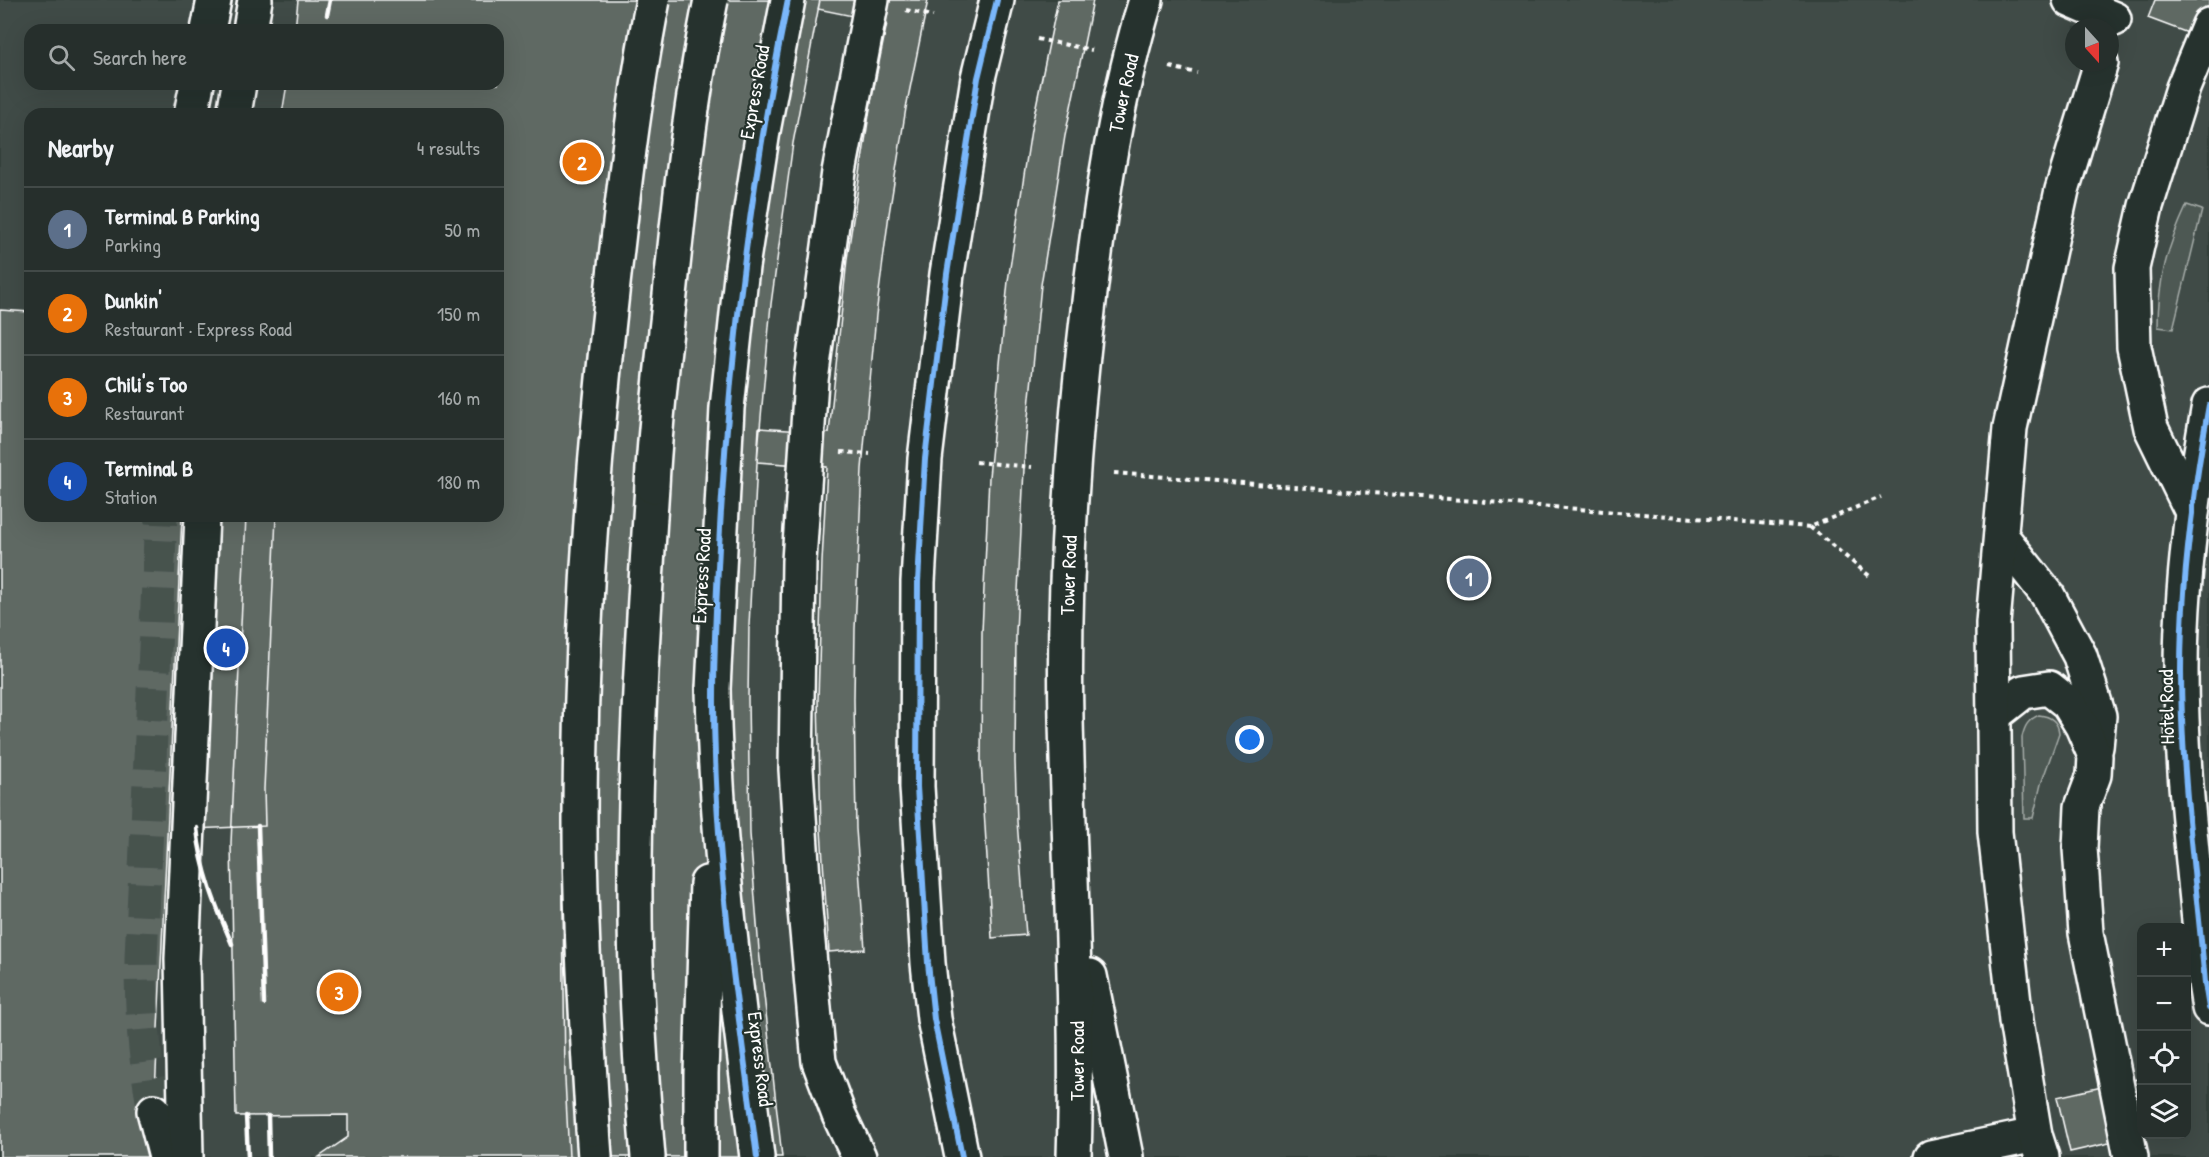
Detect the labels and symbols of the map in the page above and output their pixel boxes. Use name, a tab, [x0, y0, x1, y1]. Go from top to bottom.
north arrow	[2065, 18, 2119, 72]
street label: Express Road	[732, 43, 776, 141]
street label: Tower Road	[1101, 51, 1144, 134]
pin: 2	[562, 140, 602, 184]
street label: Express Road	[685, 528, 717, 624]
street label: Tower Road	[1053, 534, 1082, 615]
pin: 1	[1450, 556, 1488, 600]
pin: 4	[206, 626, 246, 670]
street label: Hotel Road	[2152, 669, 2180, 745]
your location	[1235, 725, 1264, 754]
pin: 3	[320, 970, 358, 1014]
street label: Express Road	[742, 1010, 780, 1108]
street label: Tower Road	[1063, 1021, 1090, 1101]

